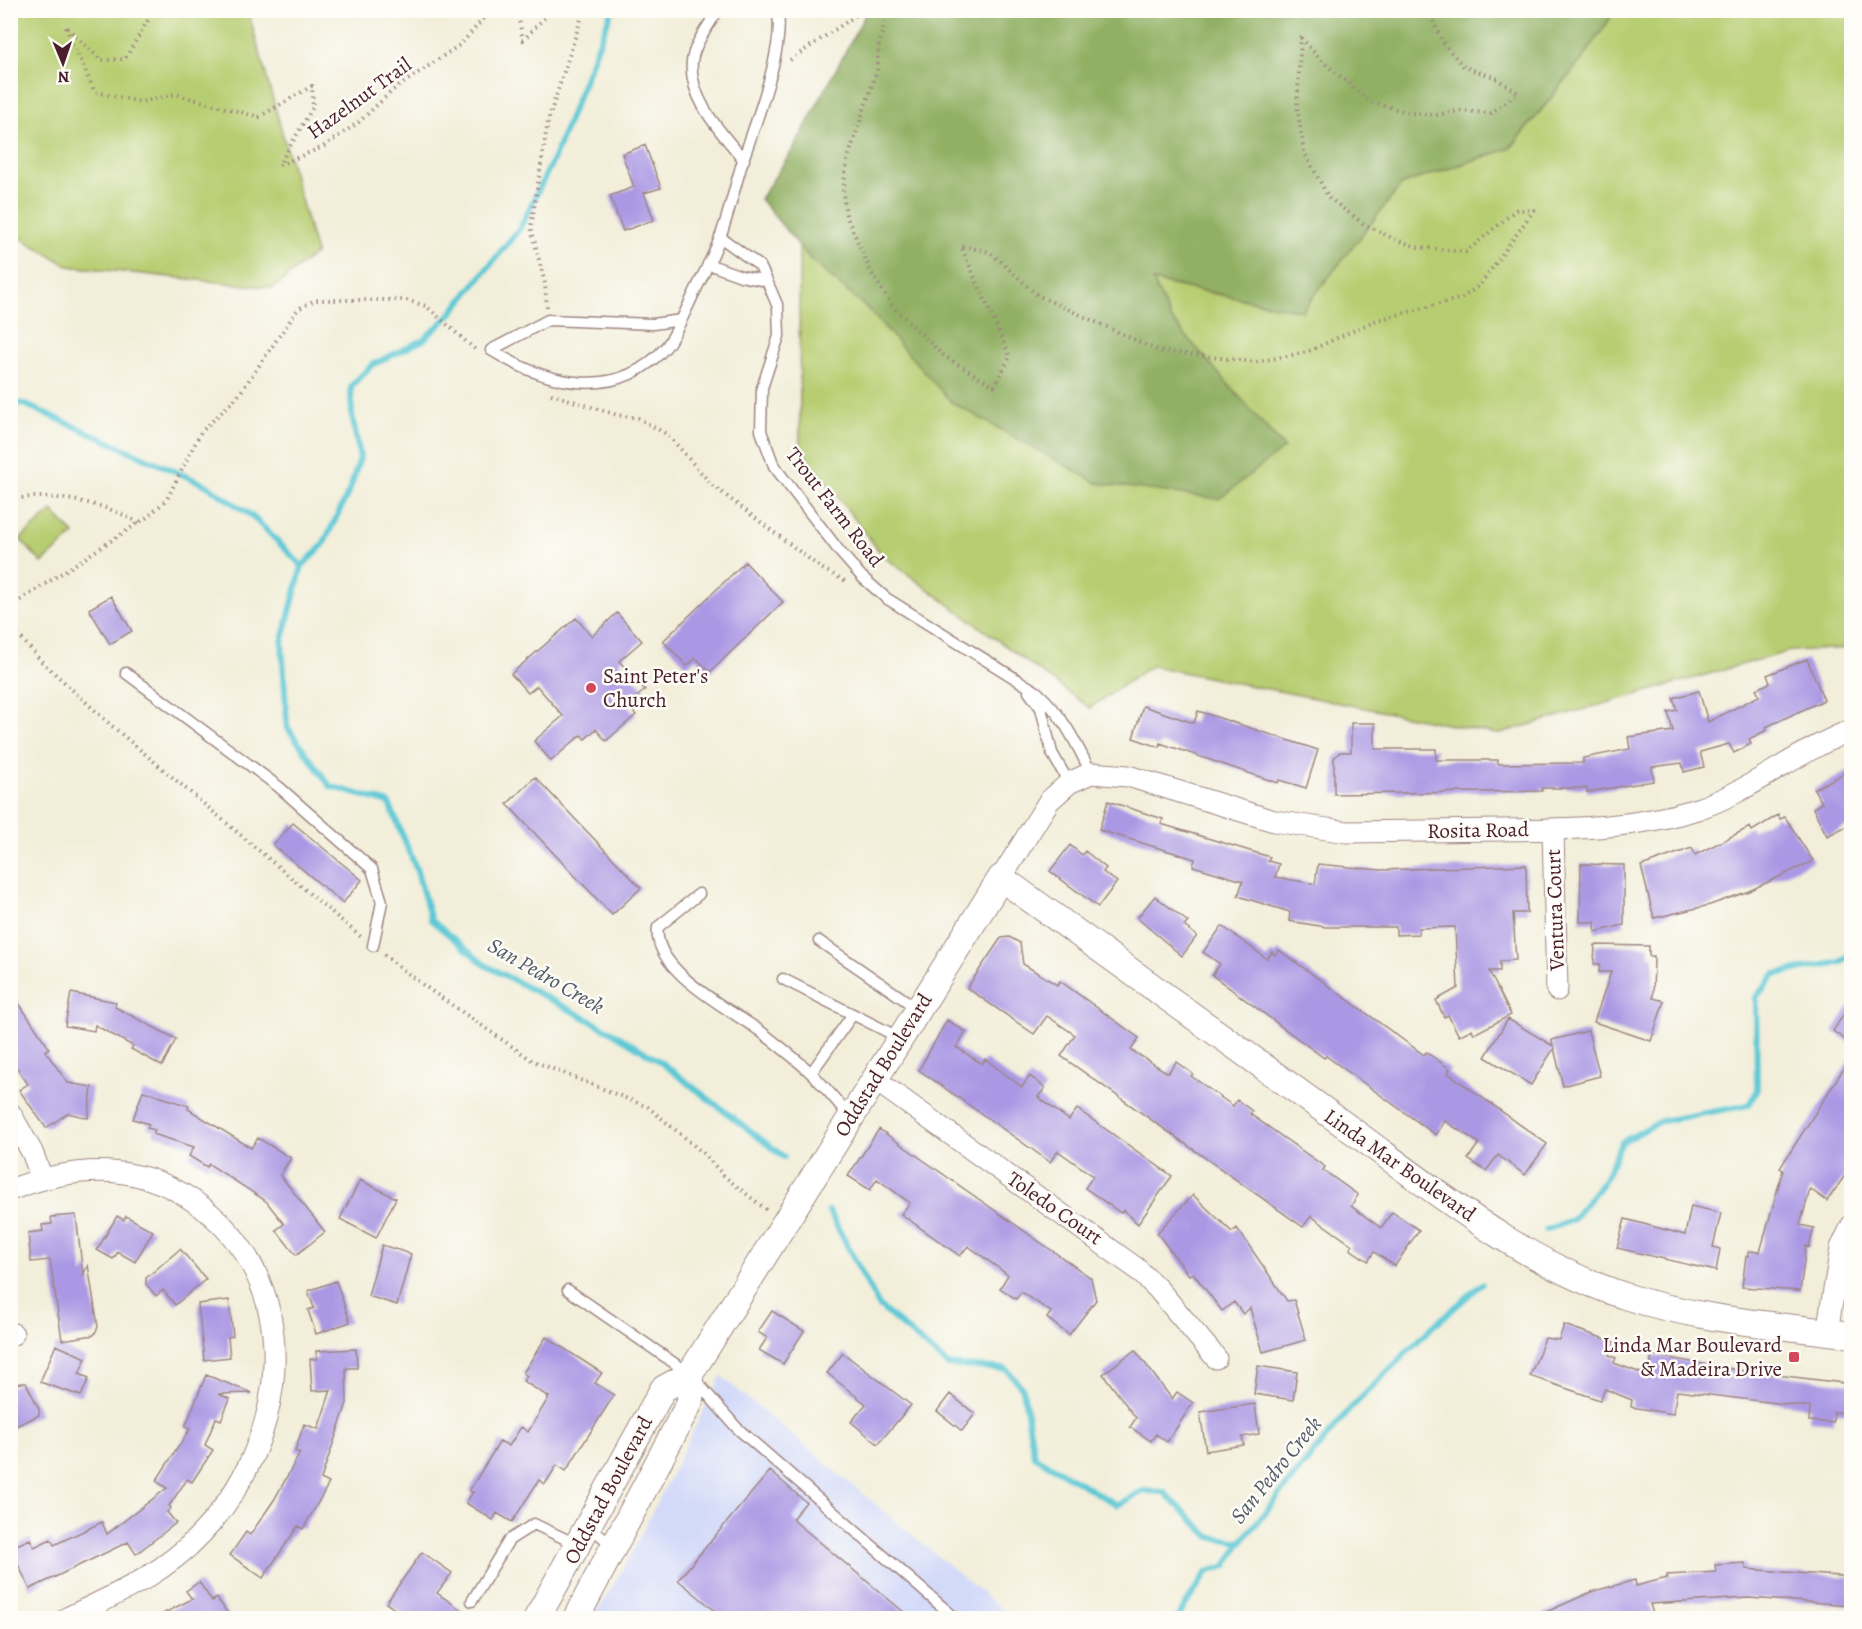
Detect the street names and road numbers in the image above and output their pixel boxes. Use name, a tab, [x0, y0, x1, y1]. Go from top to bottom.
street label: Hazelnut Trail	[301, 51, 417, 145]
street label: Trout Farm Road	[779, 441, 891, 573]
street label: Rosita Road	[1427, 815, 1530, 845]
street label: Ventura Court	[1539, 849, 1571, 972]
street label: Oddstad Boulevard	[828, 987, 939, 1142]
street label: Linda Mar Boulevard	[1318, 1102, 1482, 1228]
street label: Toledo Court	[1002, 1165, 1108, 1251]
street label: Oddstad Boulevard	[557, 1410, 659, 1569]

